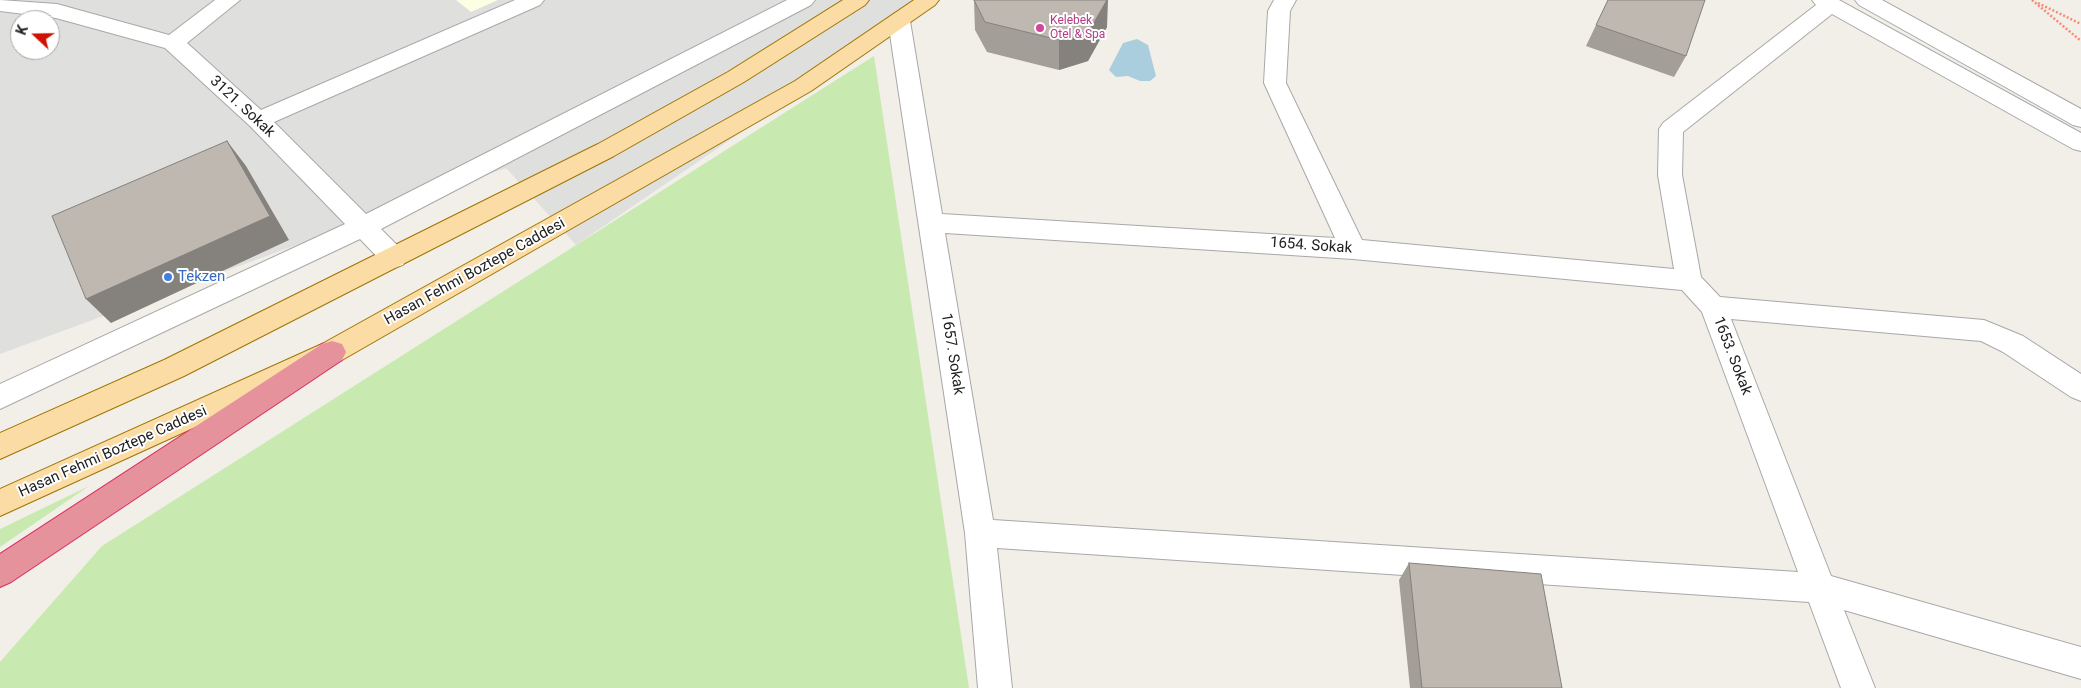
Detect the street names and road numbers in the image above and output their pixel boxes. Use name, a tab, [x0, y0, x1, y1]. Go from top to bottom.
street label: 3121. Sokak	[206, 72, 278, 142]
street label: Hasan Fehmi Boztepe Caddesi	[381, 215, 569, 329]
street label: 1654. Sokak	[1269, 234, 1353, 258]
street label: 1657. Sokak	[937, 312, 967, 396]
street label: 1653. Sokak	[1709, 314, 1755, 398]
street label: Hasan Fehmi Boztepe Caddesi	[16, 402, 210, 502]

